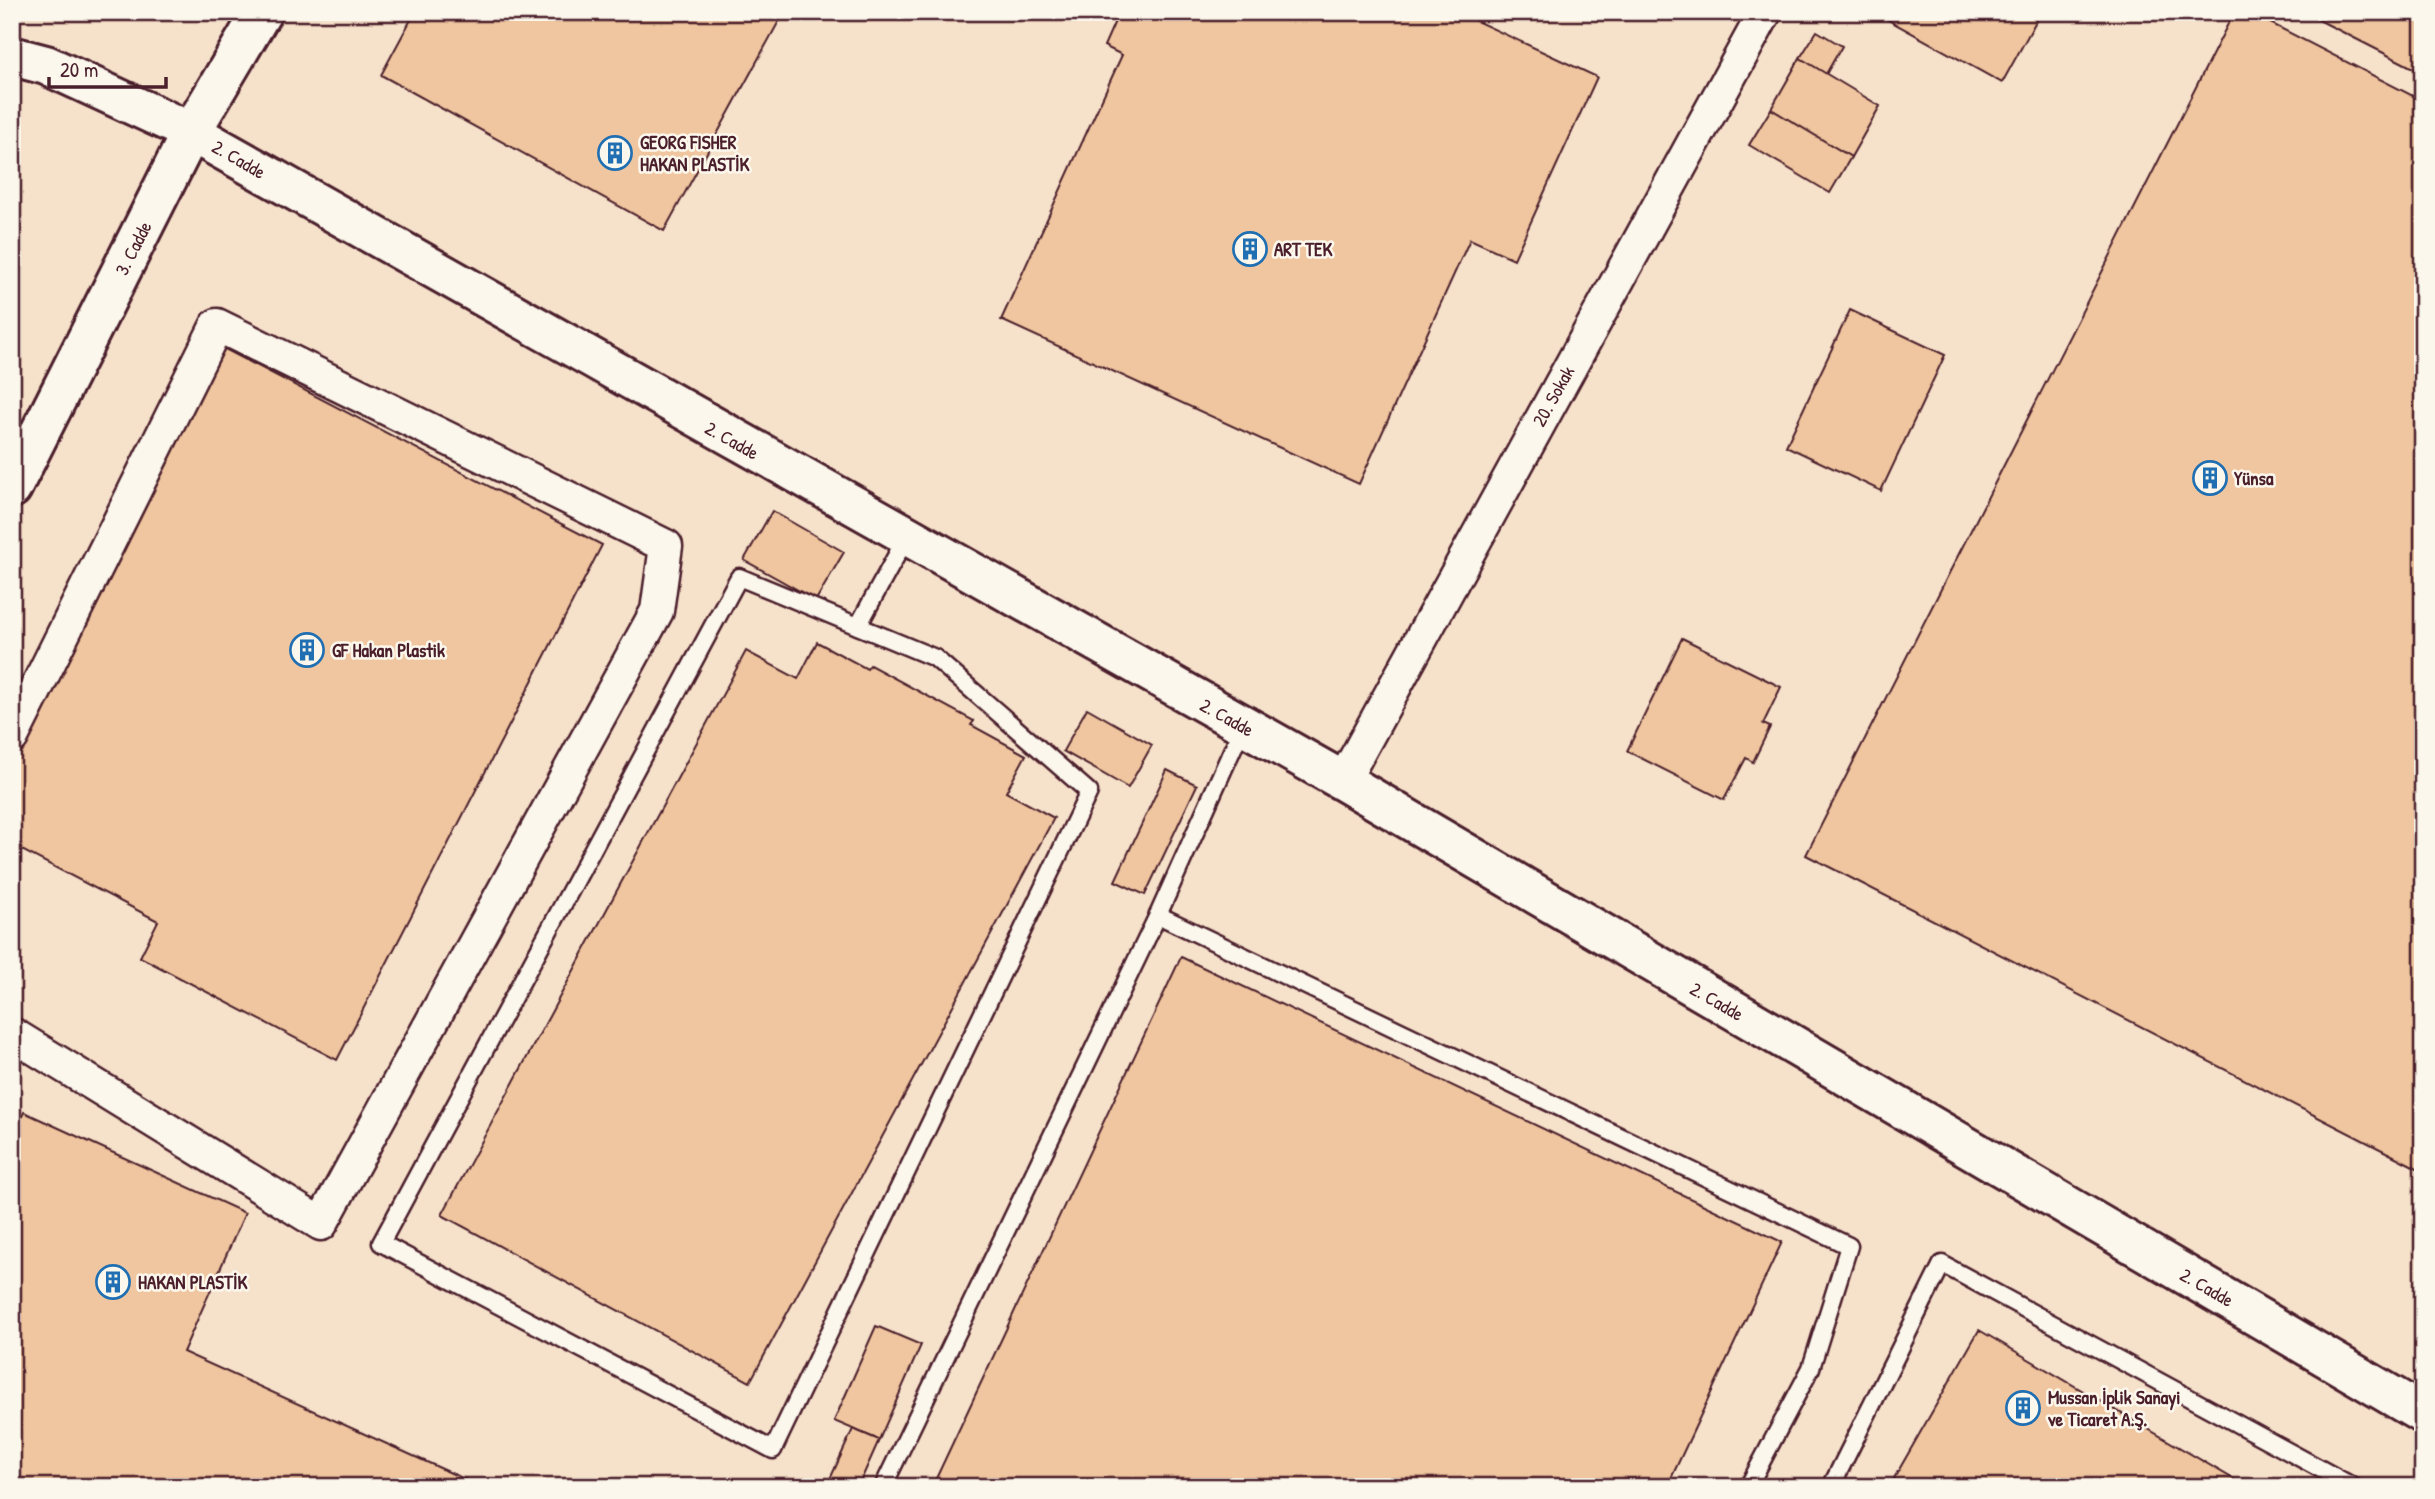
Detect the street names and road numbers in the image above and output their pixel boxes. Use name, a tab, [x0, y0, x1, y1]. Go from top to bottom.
street label: 2. Cadde	[208, 133, 271, 185]
street label: 3. Cadde	[108, 216, 158, 279]
street label: 20. Sokak	[1526, 361, 1580, 431]
street label: 2. Cadde	[701, 415, 764, 466]
street label: 2. Cadde	[1196, 692, 1259, 743]
street label: 2. Cadde	[1686, 975, 1749, 1027]
street label: 2. Cadde	[2176, 1261, 2239, 1313]

